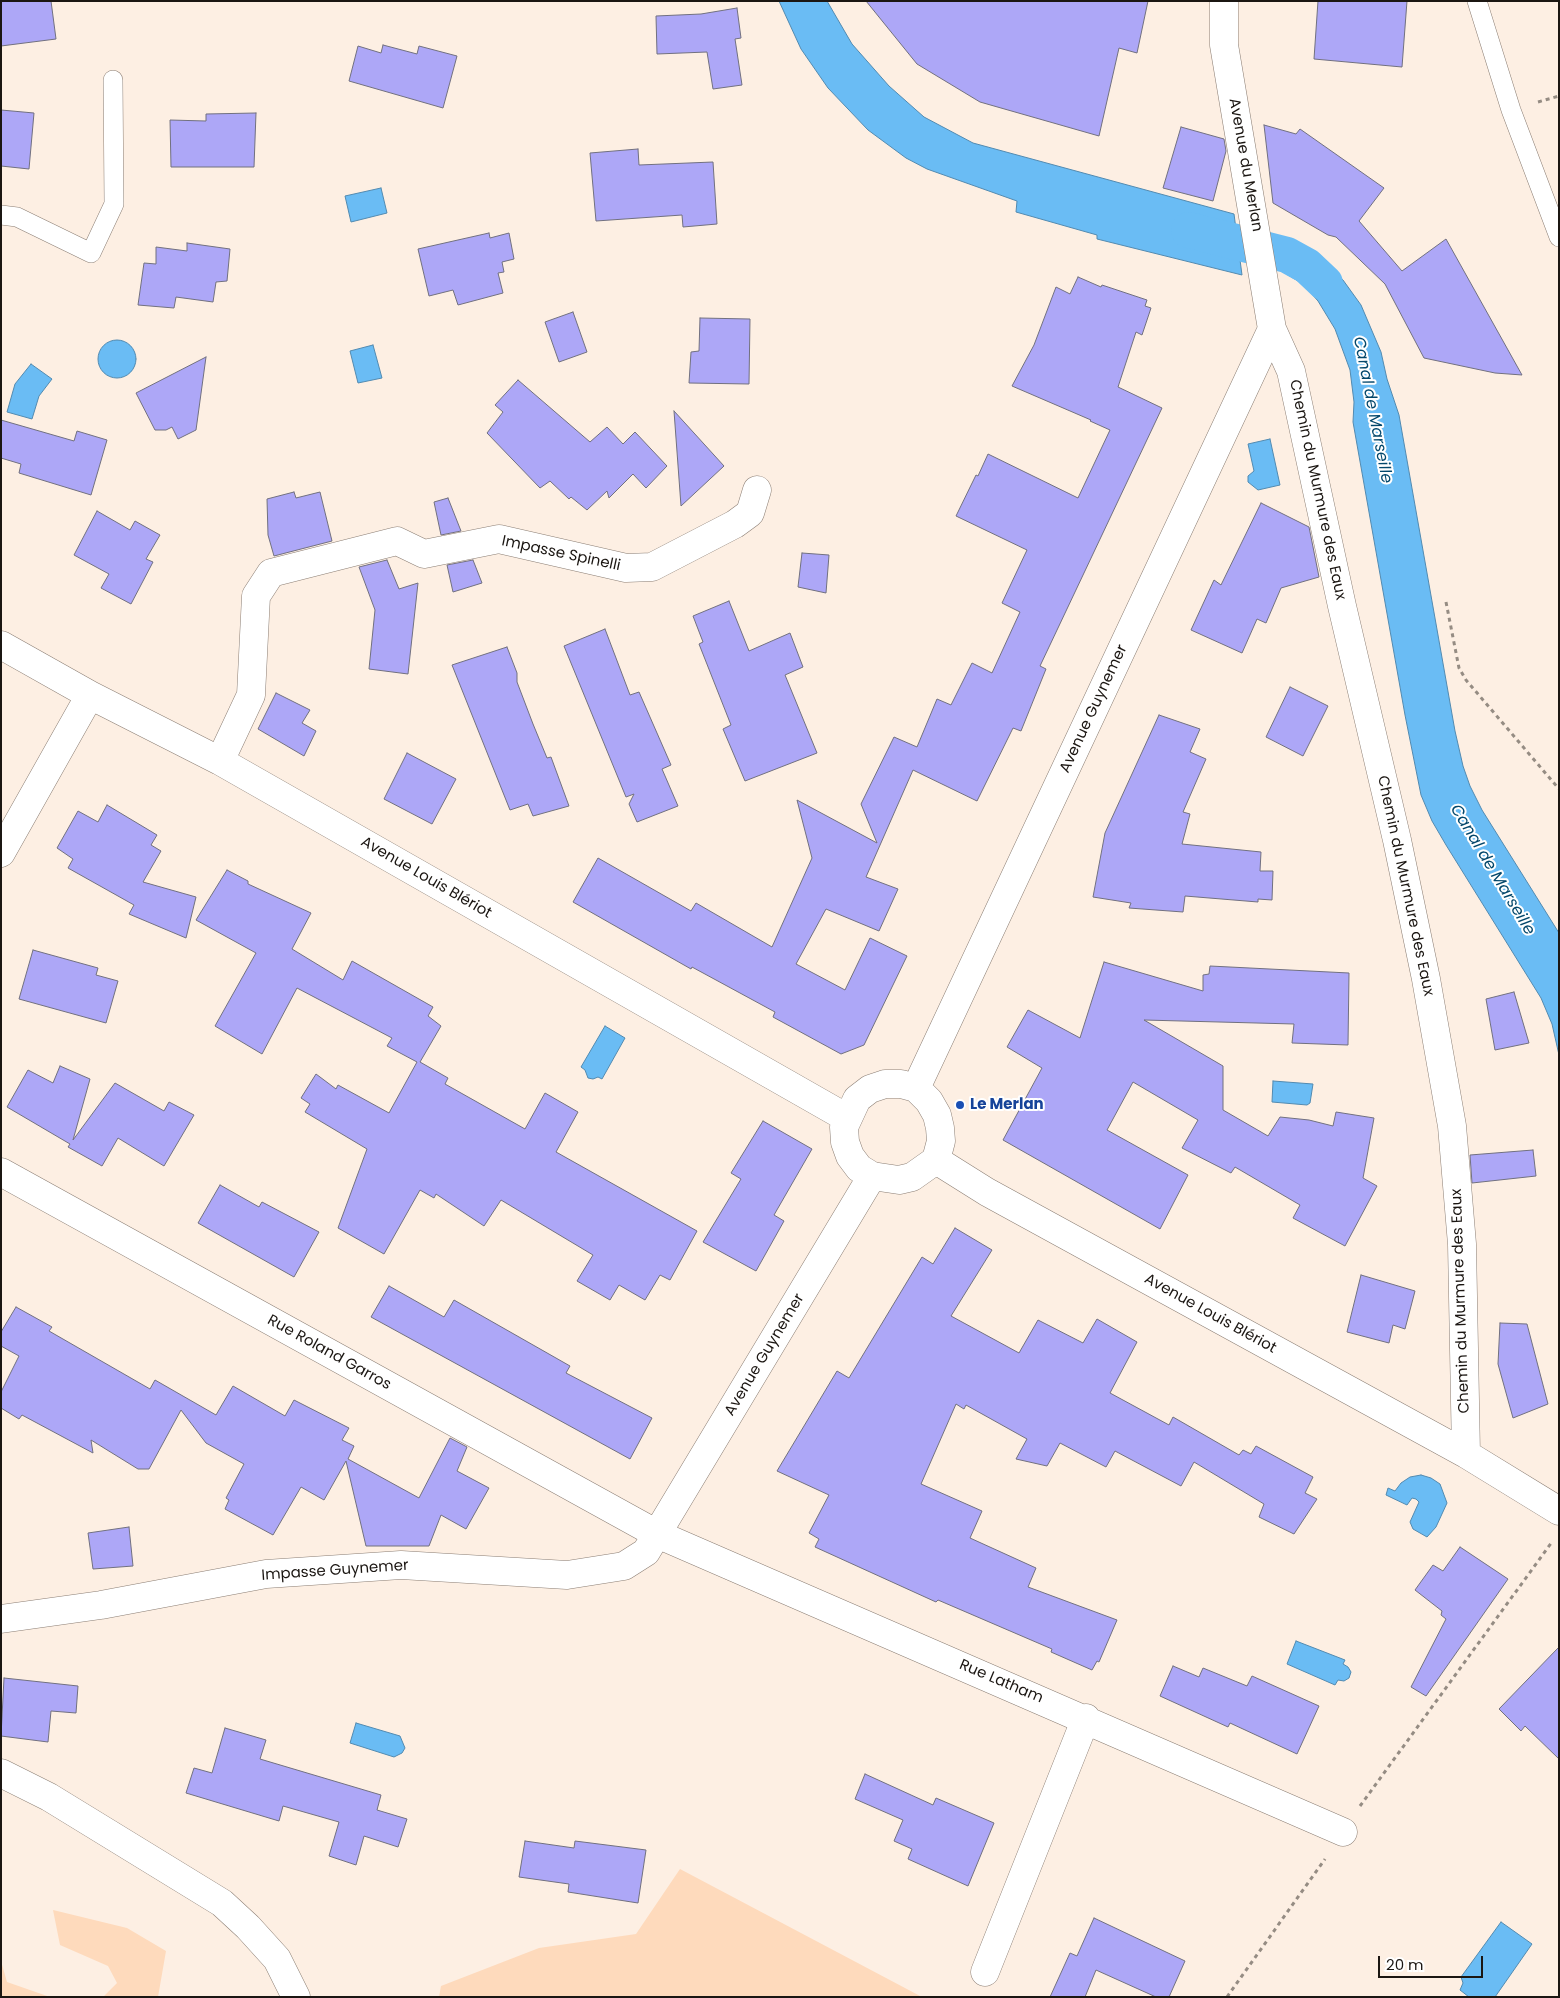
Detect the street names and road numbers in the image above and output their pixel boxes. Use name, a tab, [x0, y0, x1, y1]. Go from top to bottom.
street label: Avenue du Merlan	[1224, 97, 1266, 233]
street label: Chemin du Murmure des Eaux	[1285, 378, 1349, 602]
street label: Impasse Spinelli	[500, 533, 622, 575]
street label: Avenue Guynemer	[1056, 642, 1132, 776]
street label: Chemin du Murmure des Eaux	[1373, 774, 1437, 998]
street label: Avenue Louis Blériot	[357, 833, 495, 923]
street label: Chemin du Murmure des Eaux	[1448, 1188, 1474, 1414]
street label: Avenue Louis Blériot	[1141, 1270, 1279, 1358]
street label: Avenue Guynemer	[721, 1291, 809, 1419]
street label: Rue Roland Garros	[264, 1311, 394, 1395]
street label: Impasse Guynemer	[261, 1557, 409, 1585]
street label: Rue Latham	[956, 1656, 1046, 1708]

